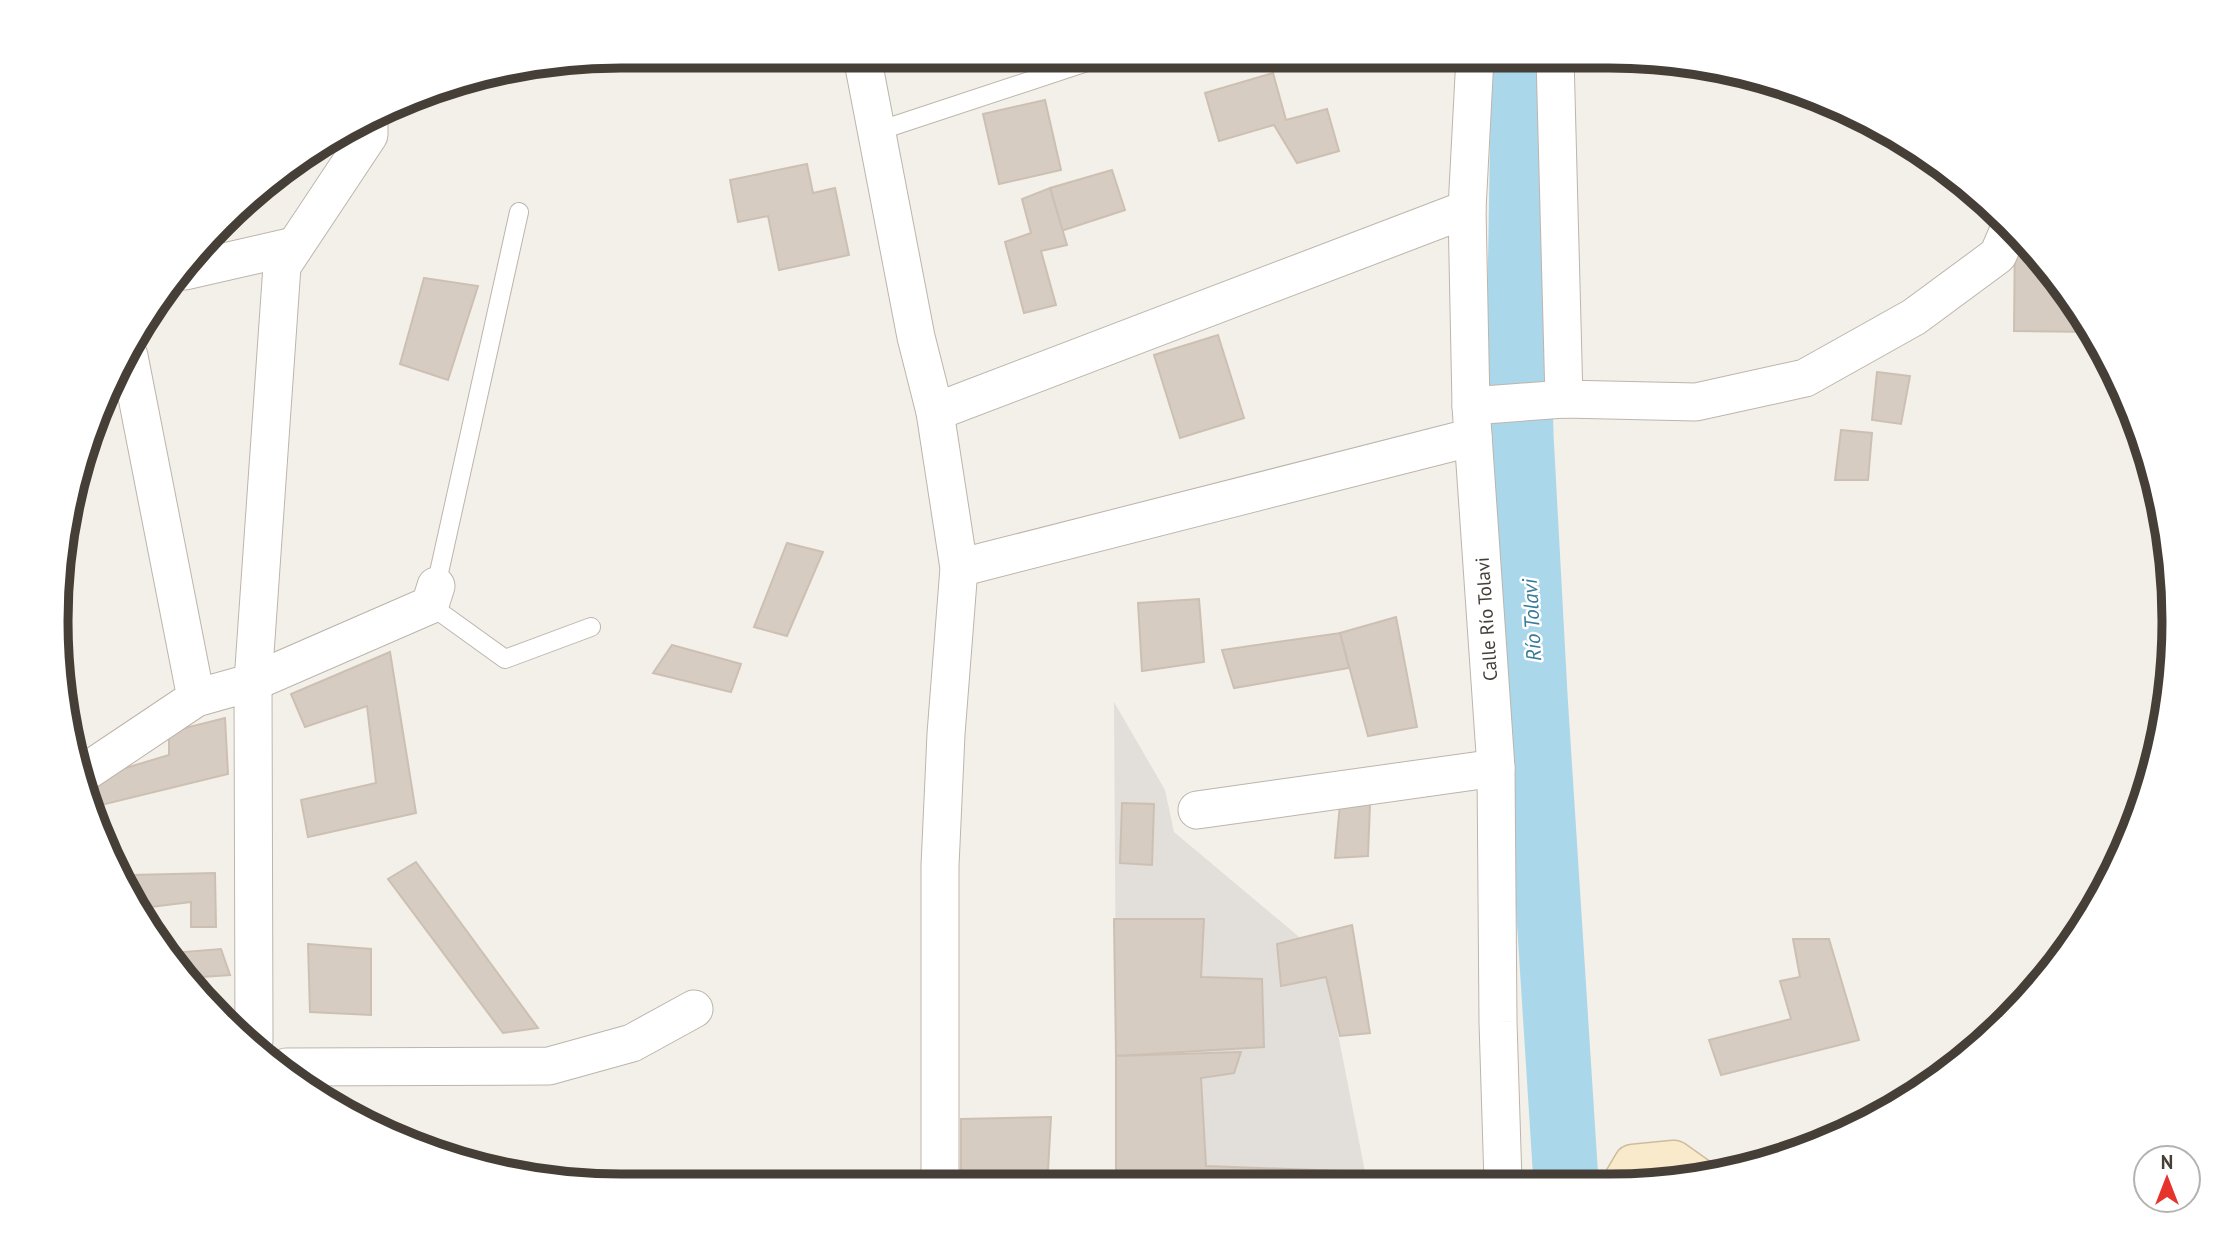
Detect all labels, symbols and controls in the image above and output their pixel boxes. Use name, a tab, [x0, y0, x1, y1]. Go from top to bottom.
street label: Calle Río Tolavi	[1470, 556, 1502, 682]
water label: Río Tolavi	[1516, 578, 1547, 662]
north arrow	[2132, 1144, 2202, 1214]
text: N	[2161, 1150, 2173, 1174]

